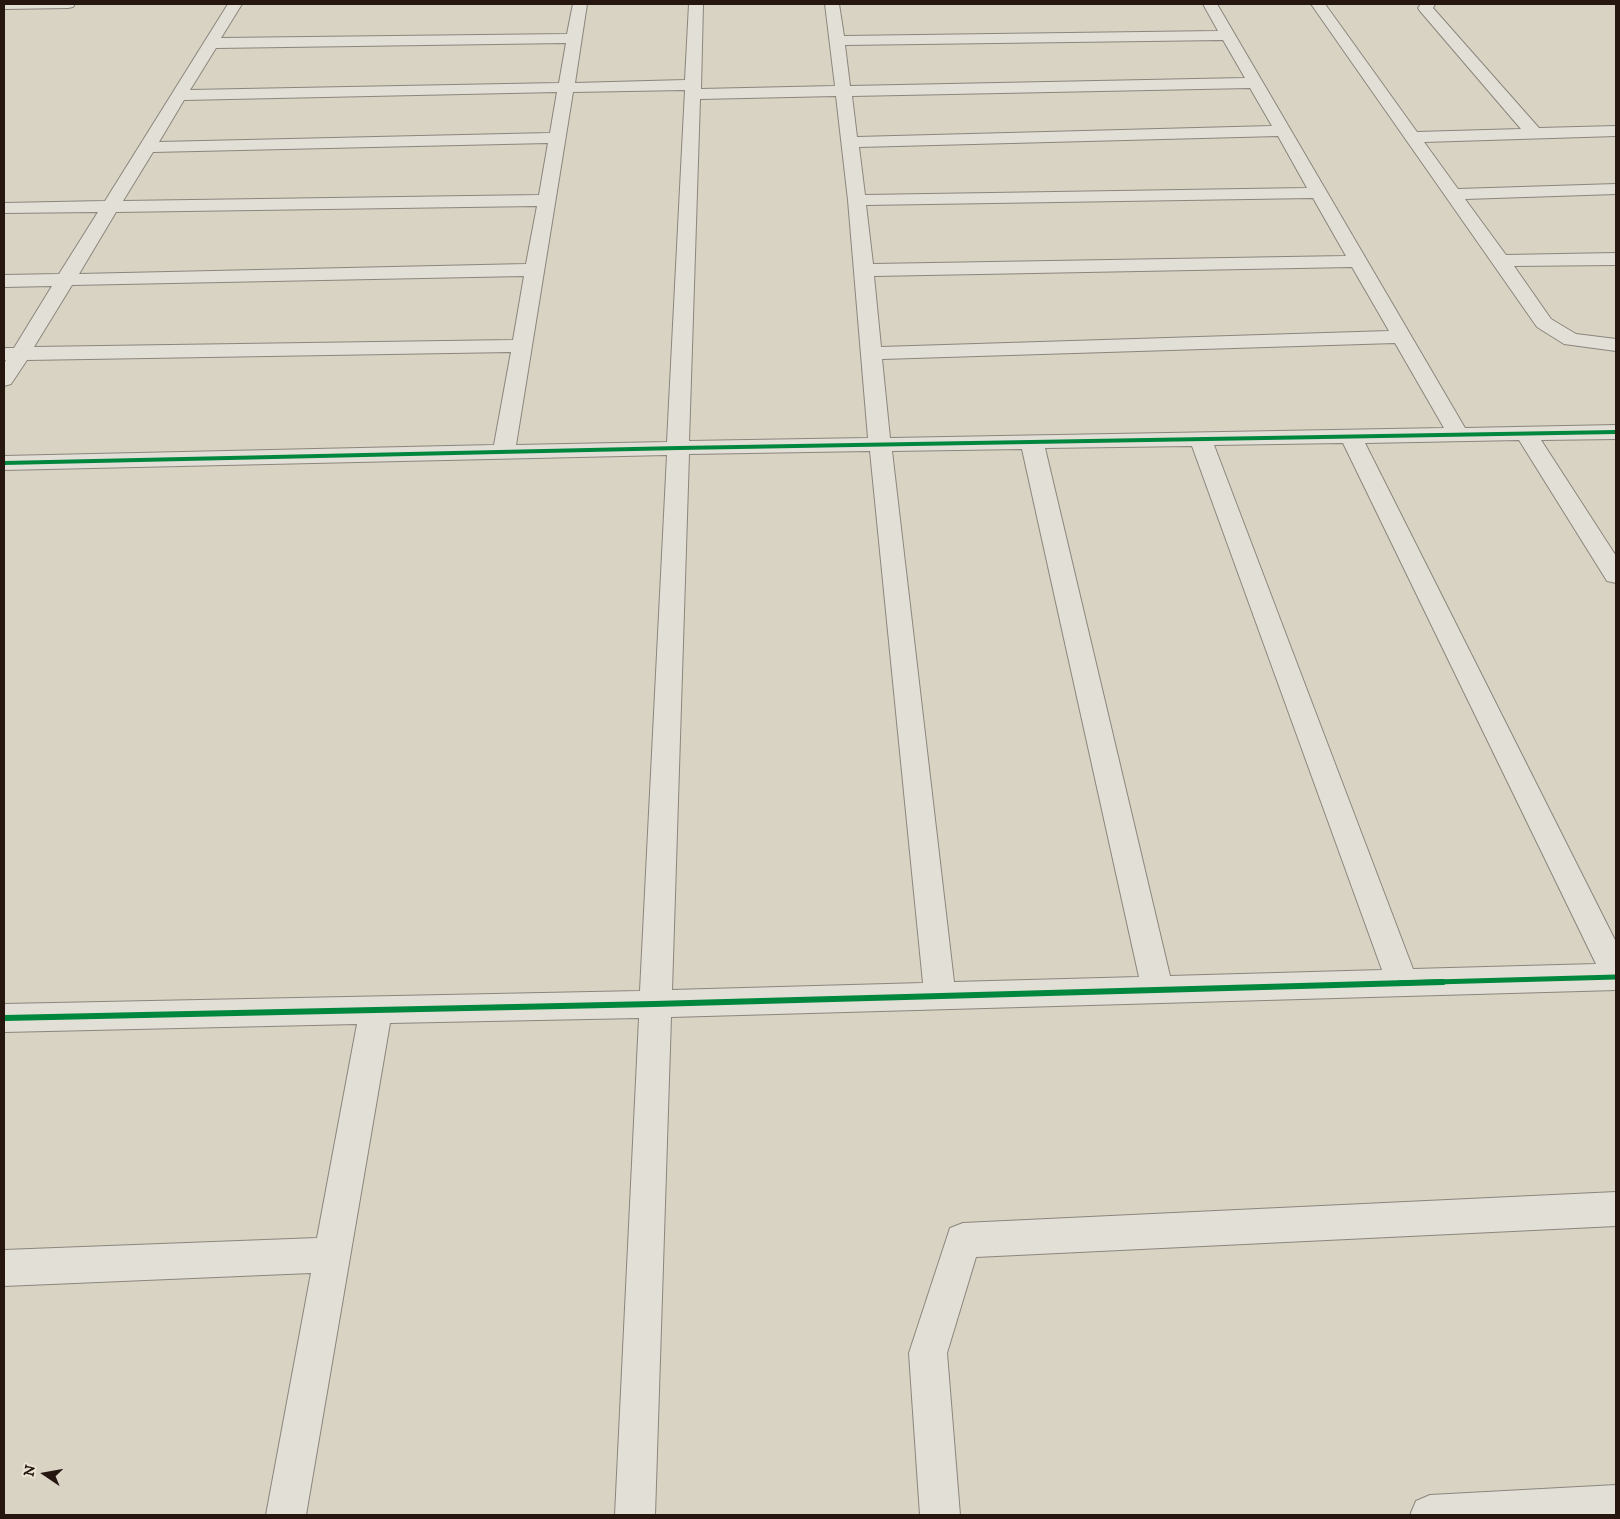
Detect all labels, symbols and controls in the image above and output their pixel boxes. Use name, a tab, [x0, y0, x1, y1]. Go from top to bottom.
north arrow	[20, 1449, 70, 1499]
text: N	[20, 1463, 40, 1478]

